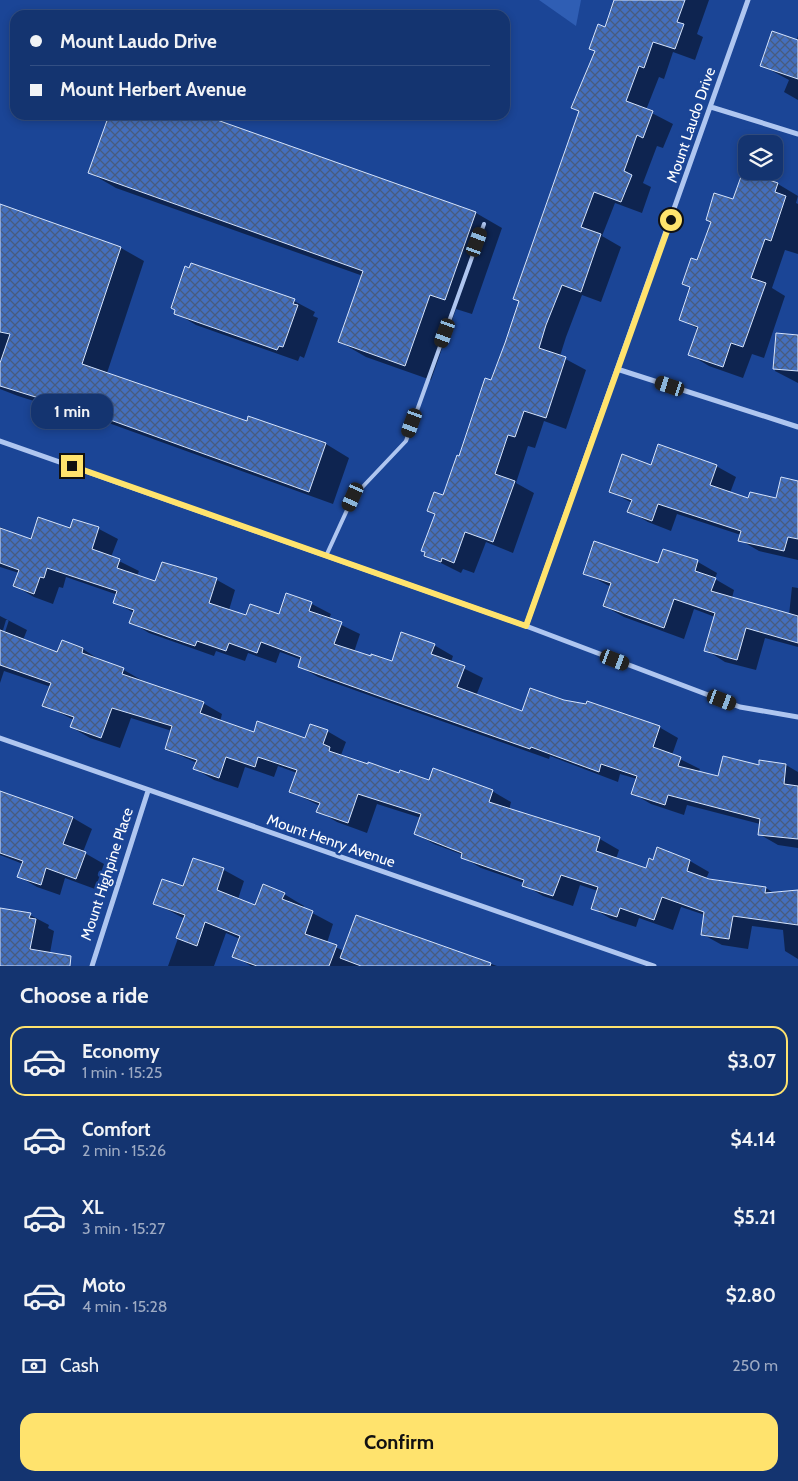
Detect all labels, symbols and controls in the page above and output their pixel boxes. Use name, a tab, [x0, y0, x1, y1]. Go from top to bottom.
text: Mount Laudo Drive	[60, 30, 217, 53]
street label: Mount Laudo Drive	[663, 65, 719, 185]
text: Mount Herbert Avenue	[60, 78, 246, 101]
map controls	[738, 135, 783, 180]
button: layers	[738, 135, 783, 180]
route start	[660, 209, 682, 231]
car	[464, 225, 489, 259]
car	[432, 316, 457, 350]
car	[653, 374, 686, 398]
callout: 1 min	[31, 394, 113, 428]
text: 1 min	[54, 402, 90, 421]
car	[399, 406, 424, 440]
route end	[61, 455, 83, 477]
car	[340, 480, 365, 514]
car	[598, 648, 631, 672]
car	[705, 688, 738, 712]
street label: Mount Highpine Place	[77, 805, 137, 943]
street label: Mount Henry Avenue	[264, 811, 398, 872]
text: Choose a ride	[20, 982, 149, 1009]
icon: car	[22, 1039, 67, 1084]
text: Economy	[82, 1040, 160, 1063]
text: $3.07	[728, 1050, 776, 1073]
text: 1 min · 15:25	[82, 1063, 162, 1082]
icon: car	[22, 1117, 67, 1162]
text: Comfort	[82, 1118, 151, 1141]
text: $4.14	[730, 1128, 776, 1151]
text: 2 min · 15:26	[82, 1141, 166, 1160]
icon: car	[22, 1195, 67, 1240]
text: XL	[82, 1196, 103, 1219]
text: $5.21	[733, 1206, 776, 1229]
text: 3 min · 15:27	[82, 1219, 165, 1238]
icon: car	[22, 1273, 67, 1318]
text: Moto	[82, 1274, 126, 1297]
text: $2.80	[726, 1284, 776, 1307]
text: 4 min · 15:28	[82, 1297, 168, 1316]
icon: cash	[20, 1352, 48, 1380]
text: Cash	[60, 1354, 99, 1377]
text: 250 m	[732, 1356, 778, 1375]
button: Confirm	[20, 1413, 778, 1471]

